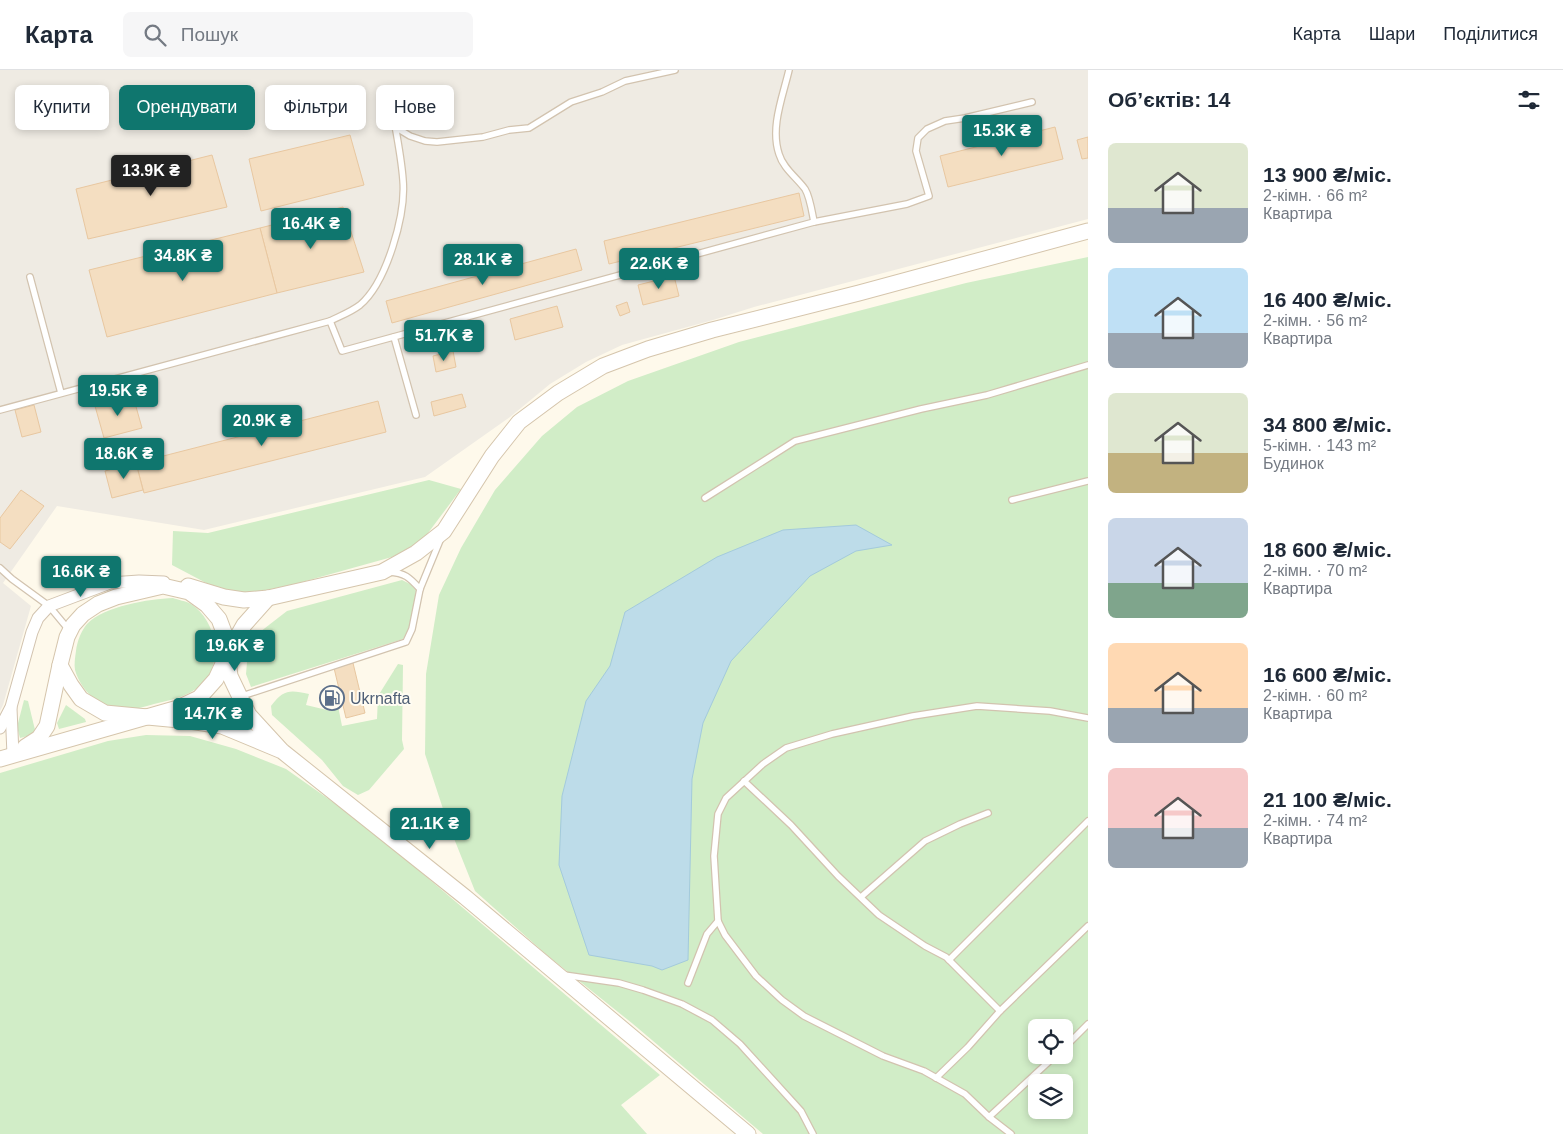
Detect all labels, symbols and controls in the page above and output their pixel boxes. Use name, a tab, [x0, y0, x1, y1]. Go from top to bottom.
search box	[123, 12, 473, 57]
text: Карта	[25, 21, 93, 48]
icon: search	[141, 21, 169, 49]
text: Пошук	[181, 24, 238, 45]
text: Карта	[1293, 24, 1341, 44]
text: Шари	[1369, 24, 1415, 44]
text: Поділитися	[1443, 24, 1538, 44]
chip: Купити	[15, 85, 109, 130]
chip: Орендувати	[119, 85, 255, 130]
chip: Фільтри	[265, 85, 366, 130]
chip: Нове	[376, 85, 454, 130]
icon: filters	[1515, 86, 1543, 114]
text: Об’єктів: 14	[1108, 88, 1230, 111]
pin: 15.3K ₴	[956, 114, 1048, 157]
text: 15.3K ₴	[973, 122, 1031, 139]
pin: 13.9K ₴	[105, 154, 197, 197]
text: 13.9K ₴	[122, 162, 180, 179]
icon: home	[1148, 163, 1208, 223]
text: 13 900 ₴/міс.	[1263, 163, 1392, 186]
text: 2-кімн. · 66 m²	[1263, 187, 1367, 204]
text: Квартира	[1263, 205, 1332, 222]
pin: 16.4K ₴	[265, 208, 357, 250]
text: 16.4K ₴	[282, 215, 340, 232]
pin: 34.8K ₴	[137, 240, 229, 282]
pin: 28.1K ₴	[437, 244, 529, 286]
text: 34.8K ₴	[154, 247, 212, 264]
pin: 22.6K ₴	[613, 248, 705, 290]
text: 28.1K ₴	[454, 251, 512, 268]
text: 22.6K ₴	[630, 255, 688, 272]
icon: home	[1148, 288, 1208, 348]
text: 16 400 ₴/міс.	[1263, 288, 1392, 311]
text: 2-кімн. · 56 m²	[1263, 312, 1367, 329]
pin: 51.7K ₴	[398, 320, 490, 362]
text: 51.7K ₴	[415, 327, 473, 344]
text: Квартира	[1263, 330, 1332, 347]
pin: 19.5K ₴	[72, 374, 164, 417]
text: 19.5K ₴	[89, 382, 147, 399]
pin: 20.9K ₴	[216, 404, 308, 447]
text: 20.9K ₴	[233, 412, 291, 429]
icon: home	[1148, 413, 1208, 473]
text: 34 800 ₴/міс.	[1263, 413, 1392, 436]
text: 5-кімн. · 143 m²	[1263, 437, 1376, 454]
pin: 18.6K ₴	[78, 438, 170, 480]
text: 18.6K ₴	[95, 445, 153, 462]
text: Будинок	[1263, 455, 1324, 472]
icon: home	[1148, 538, 1208, 598]
text: 18 600 ₴/міс.	[1263, 538, 1392, 561]
pin: 16.6K ₴	[35, 556, 127, 598]
text: 2-кімн. · 70 m²	[1263, 562, 1367, 579]
text: 16.6K ₴	[52, 563, 110, 580]
text: Квартира	[1263, 580, 1332, 597]
pin: 19.6K ₴	[189, 630, 281, 672]
text: 19.6K ₴	[206, 637, 264, 654]
icon: home	[1148, 663, 1208, 723]
text: 16 600 ₴/міс.	[1263, 663, 1392, 686]
fuel station icon: Ukrnafta	[319, 685, 345, 711]
text: 2-кімн. · 60 m²	[1263, 687, 1367, 704]
place label: Ukrnafta	[350, 690, 411, 707]
pin: 14.7K ₴	[167, 698, 259, 740]
text: 14.7K ₴	[184, 705, 242, 722]
text: Квартира	[1263, 705, 1332, 722]
icon: home	[1148, 788, 1208, 848]
text: 21 100 ₴/міс.	[1263, 788, 1392, 811]
pin: 21.1K ₴	[384, 808, 476, 850]
text: 2-кімн. · 74 m²	[1263, 812, 1367, 829]
text: 21.1K ₴	[401, 815, 459, 832]
text: Квартира	[1263, 830, 1332, 847]
map controls	[1028, 1019, 1073, 1119]
button: locate	[1028, 1019, 1073, 1064]
button: layers	[1028, 1074, 1073, 1119]

